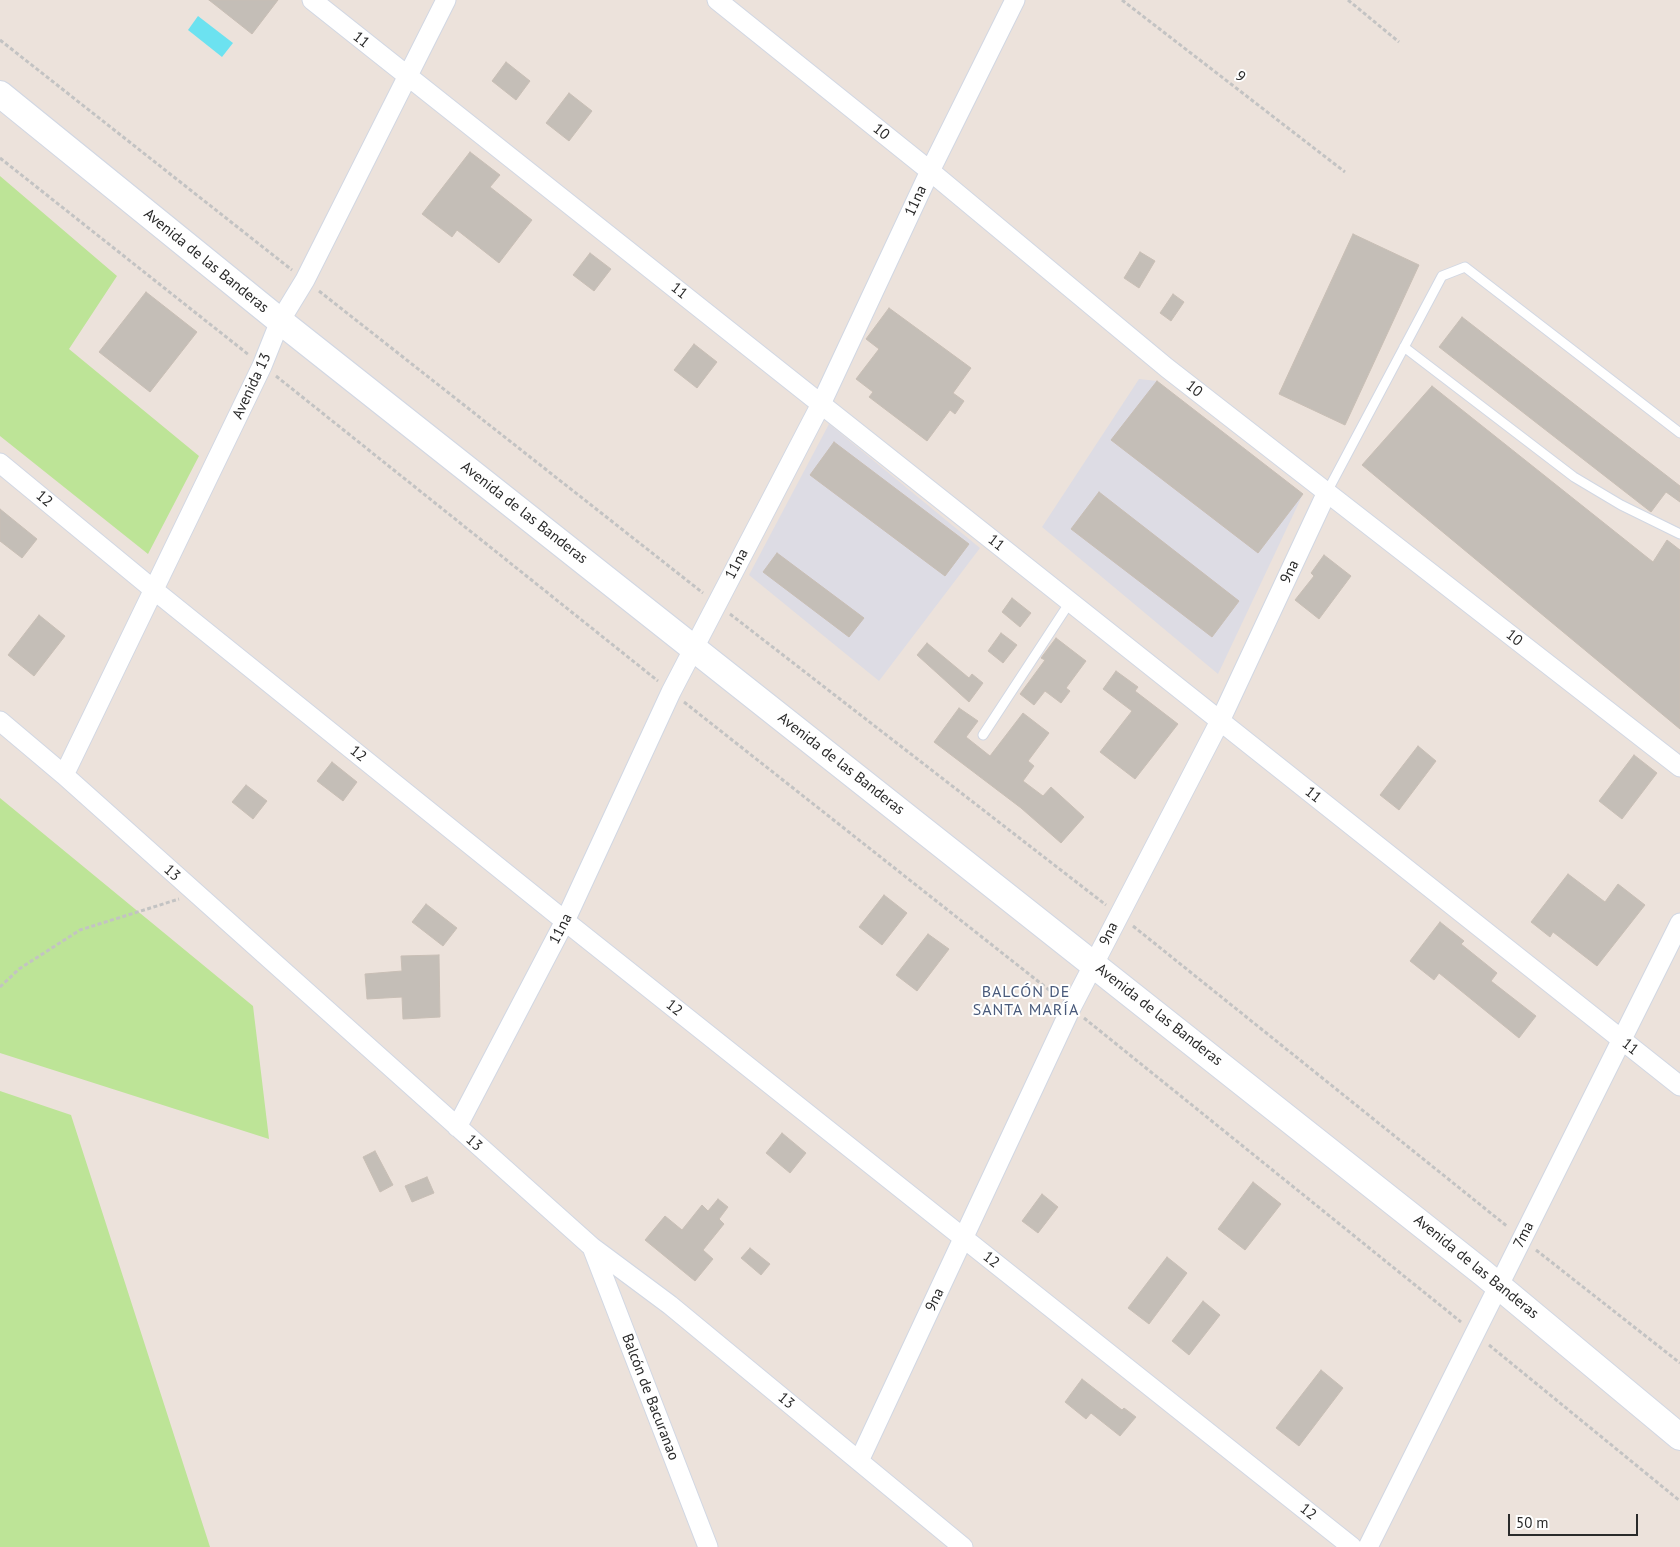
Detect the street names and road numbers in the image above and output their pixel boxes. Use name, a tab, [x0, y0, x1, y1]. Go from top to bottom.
street label: 11	[349, 28, 373, 52]
street label: 9	[1231, 67, 1249, 87]
street label: 10	[869, 120, 893, 144]
street label: 11na	[901, 183, 931, 219]
street label: Avenida de las Banderas	[140, 205, 272, 317]
street label: 11	[667, 279, 691, 303]
street label: Avenida 13	[229, 350, 275, 422]
street label: 10	[1182, 377, 1206, 401]
street label: Avenida de las Banderas	[457, 458, 591, 568]
street label: 12	[32, 487, 56, 511]
street label: 11	[984, 531, 1008, 555]
street label: 11na	[722, 546, 752, 582]
street label: 9na	[1277, 557, 1303, 587]
street label: 10	[1502, 626, 1526, 650]
street label: Avenida de las Banderas	[774, 709, 908, 819]
street label: 12	[346, 742, 370, 766]
street label: 11	[1301, 783, 1325, 807]
street label: 13	[160, 861, 184, 885]
street label: 11na	[546, 911, 576, 947]
street label: 9na	[1096, 919, 1122, 949]
street label: Avenida de las Banderas	[1092, 960, 1226, 1070]
street label: 12	[662, 996, 686, 1020]
street label: 11	[1618, 1035, 1642, 1059]
street label: 13	[462, 1131, 486, 1155]
street label: Avenida de las Banderas	[1410, 1211, 1542, 1323]
street label: 7ma	[1510, 1219, 1538, 1251]
street label: 12	[979, 1248, 1003, 1272]
street label: 9na	[922, 1285, 948, 1315]
street label: Balcón de Bacuranao	[618, 1331, 682, 1463]
street label: 13	[774, 1389, 798, 1413]
street label: 12	[1296, 1500, 1320, 1524]

